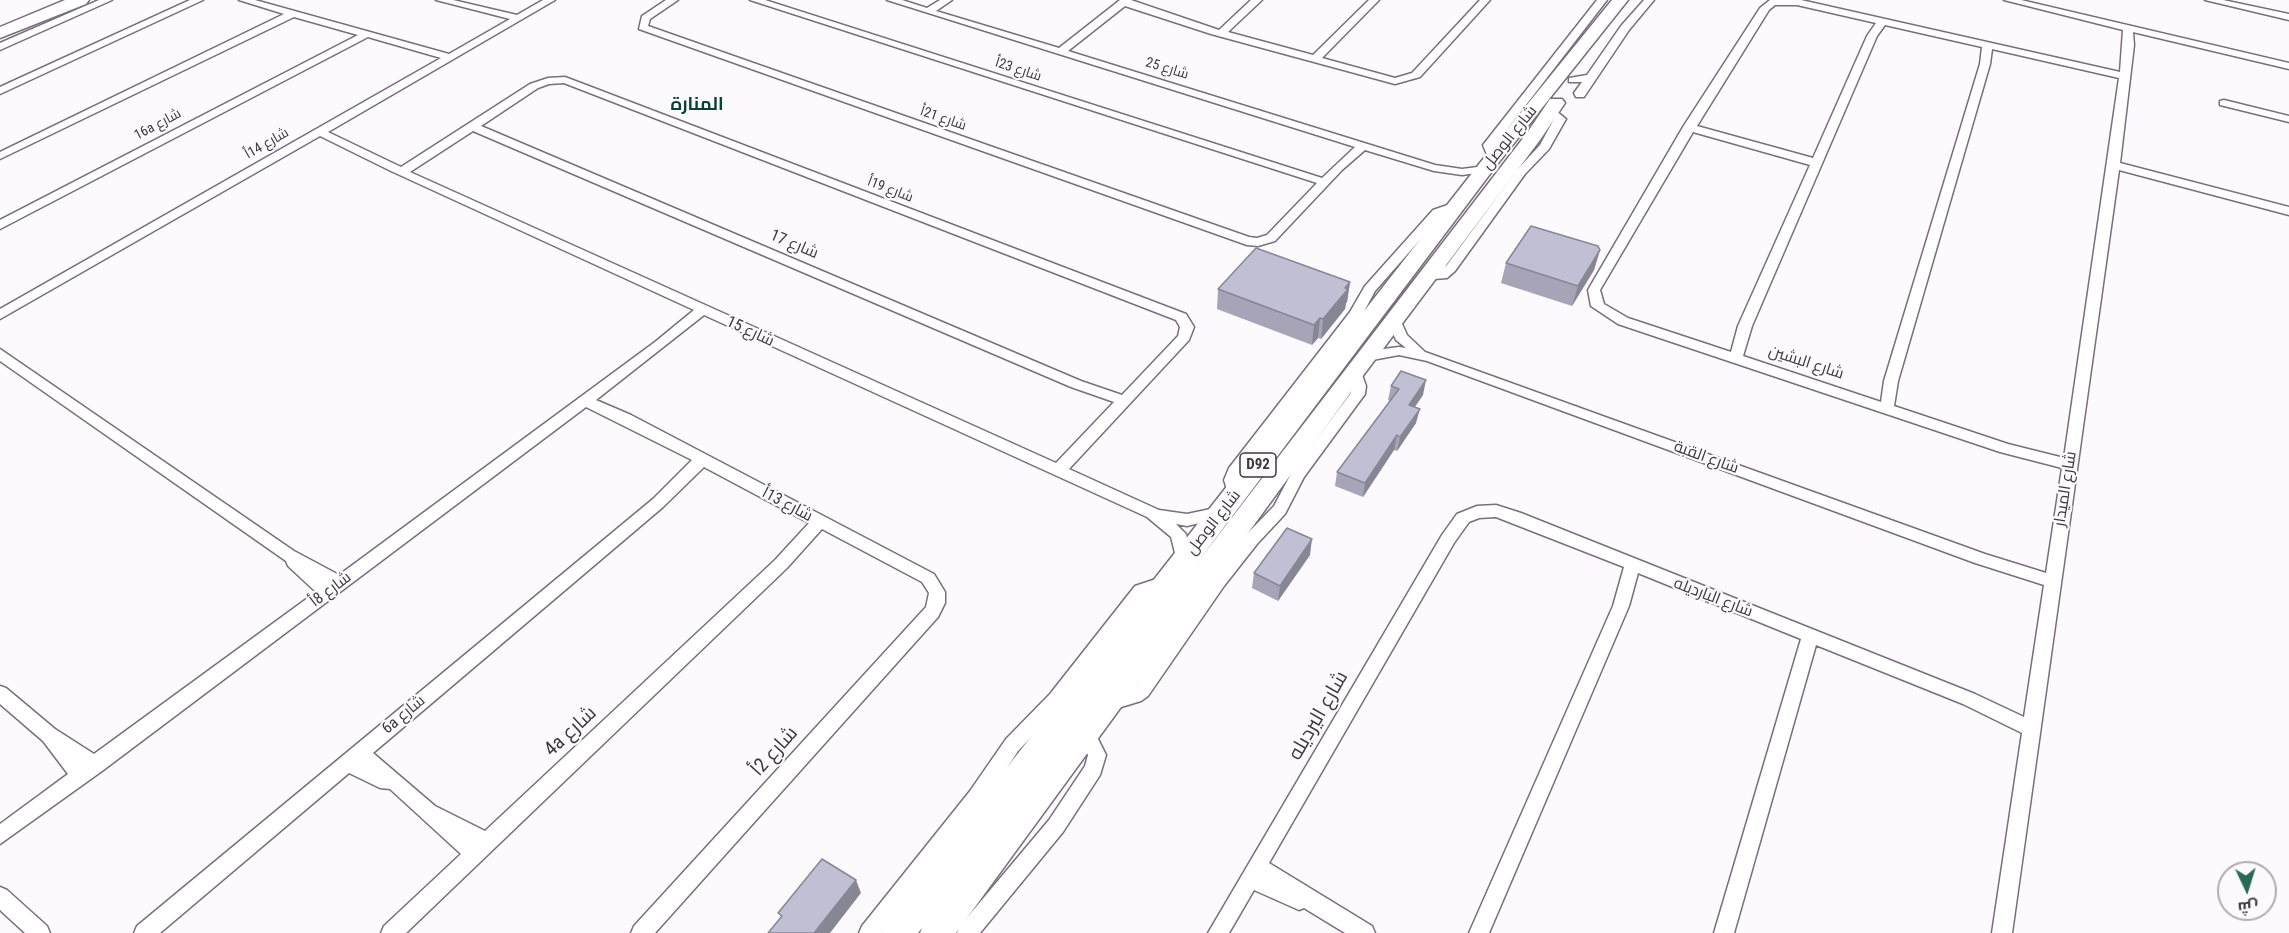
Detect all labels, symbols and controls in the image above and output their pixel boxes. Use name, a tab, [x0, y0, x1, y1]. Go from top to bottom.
street label: شارع 23أ	[993, 55, 1043, 85]
street label: شارع 25	[1143, 55, 1191, 83]
district label: المنارة	[670, 94, 724, 116]
street label: شارع الوصل	[1478, 102, 1542, 174]
street label: شارع 21أ	[918, 103, 968, 135]
street label: 16a شارع	[132, 106, 184, 144]
street label: شارع 14أ	[242, 125, 292, 163]
street label: شارع 19أ	[865, 174, 915, 206]
street label: شارع 17	[767, 226, 821, 264]
street label: شارع 15	[723, 313, 777, 351]
street label: شارع البشين	[1766, 342, 1846, 384]
street label: شارع القبة	[1671, 437, 1741, 479]
street label: شارع الميدار	[2051, 450, 2081, 528]
road number: D92	[1240, 453, 1276, 477]
street label: شارع 13أ	[758, 484, 816, 526]
street label: شارع الوصل	[1183, 487, 1245, 559]
street label: شارع 8أ	[307, 568, 355, 612]
street label: شارع اليارديله	[1671, 574, 1755, 622]
street label: شارع اليرديله	[1284, 667, 1354, 765]
street label: 6a شارع	[379, 692, 429, 738]
street label: 4a شارع	[540, 702, 602, 762]
street label: شارع 2أ	[746, 722, 804, 782]
north arrow	[2217, 861, 2277, 921]
text: ش	[2237, 897, 2259, 918]

